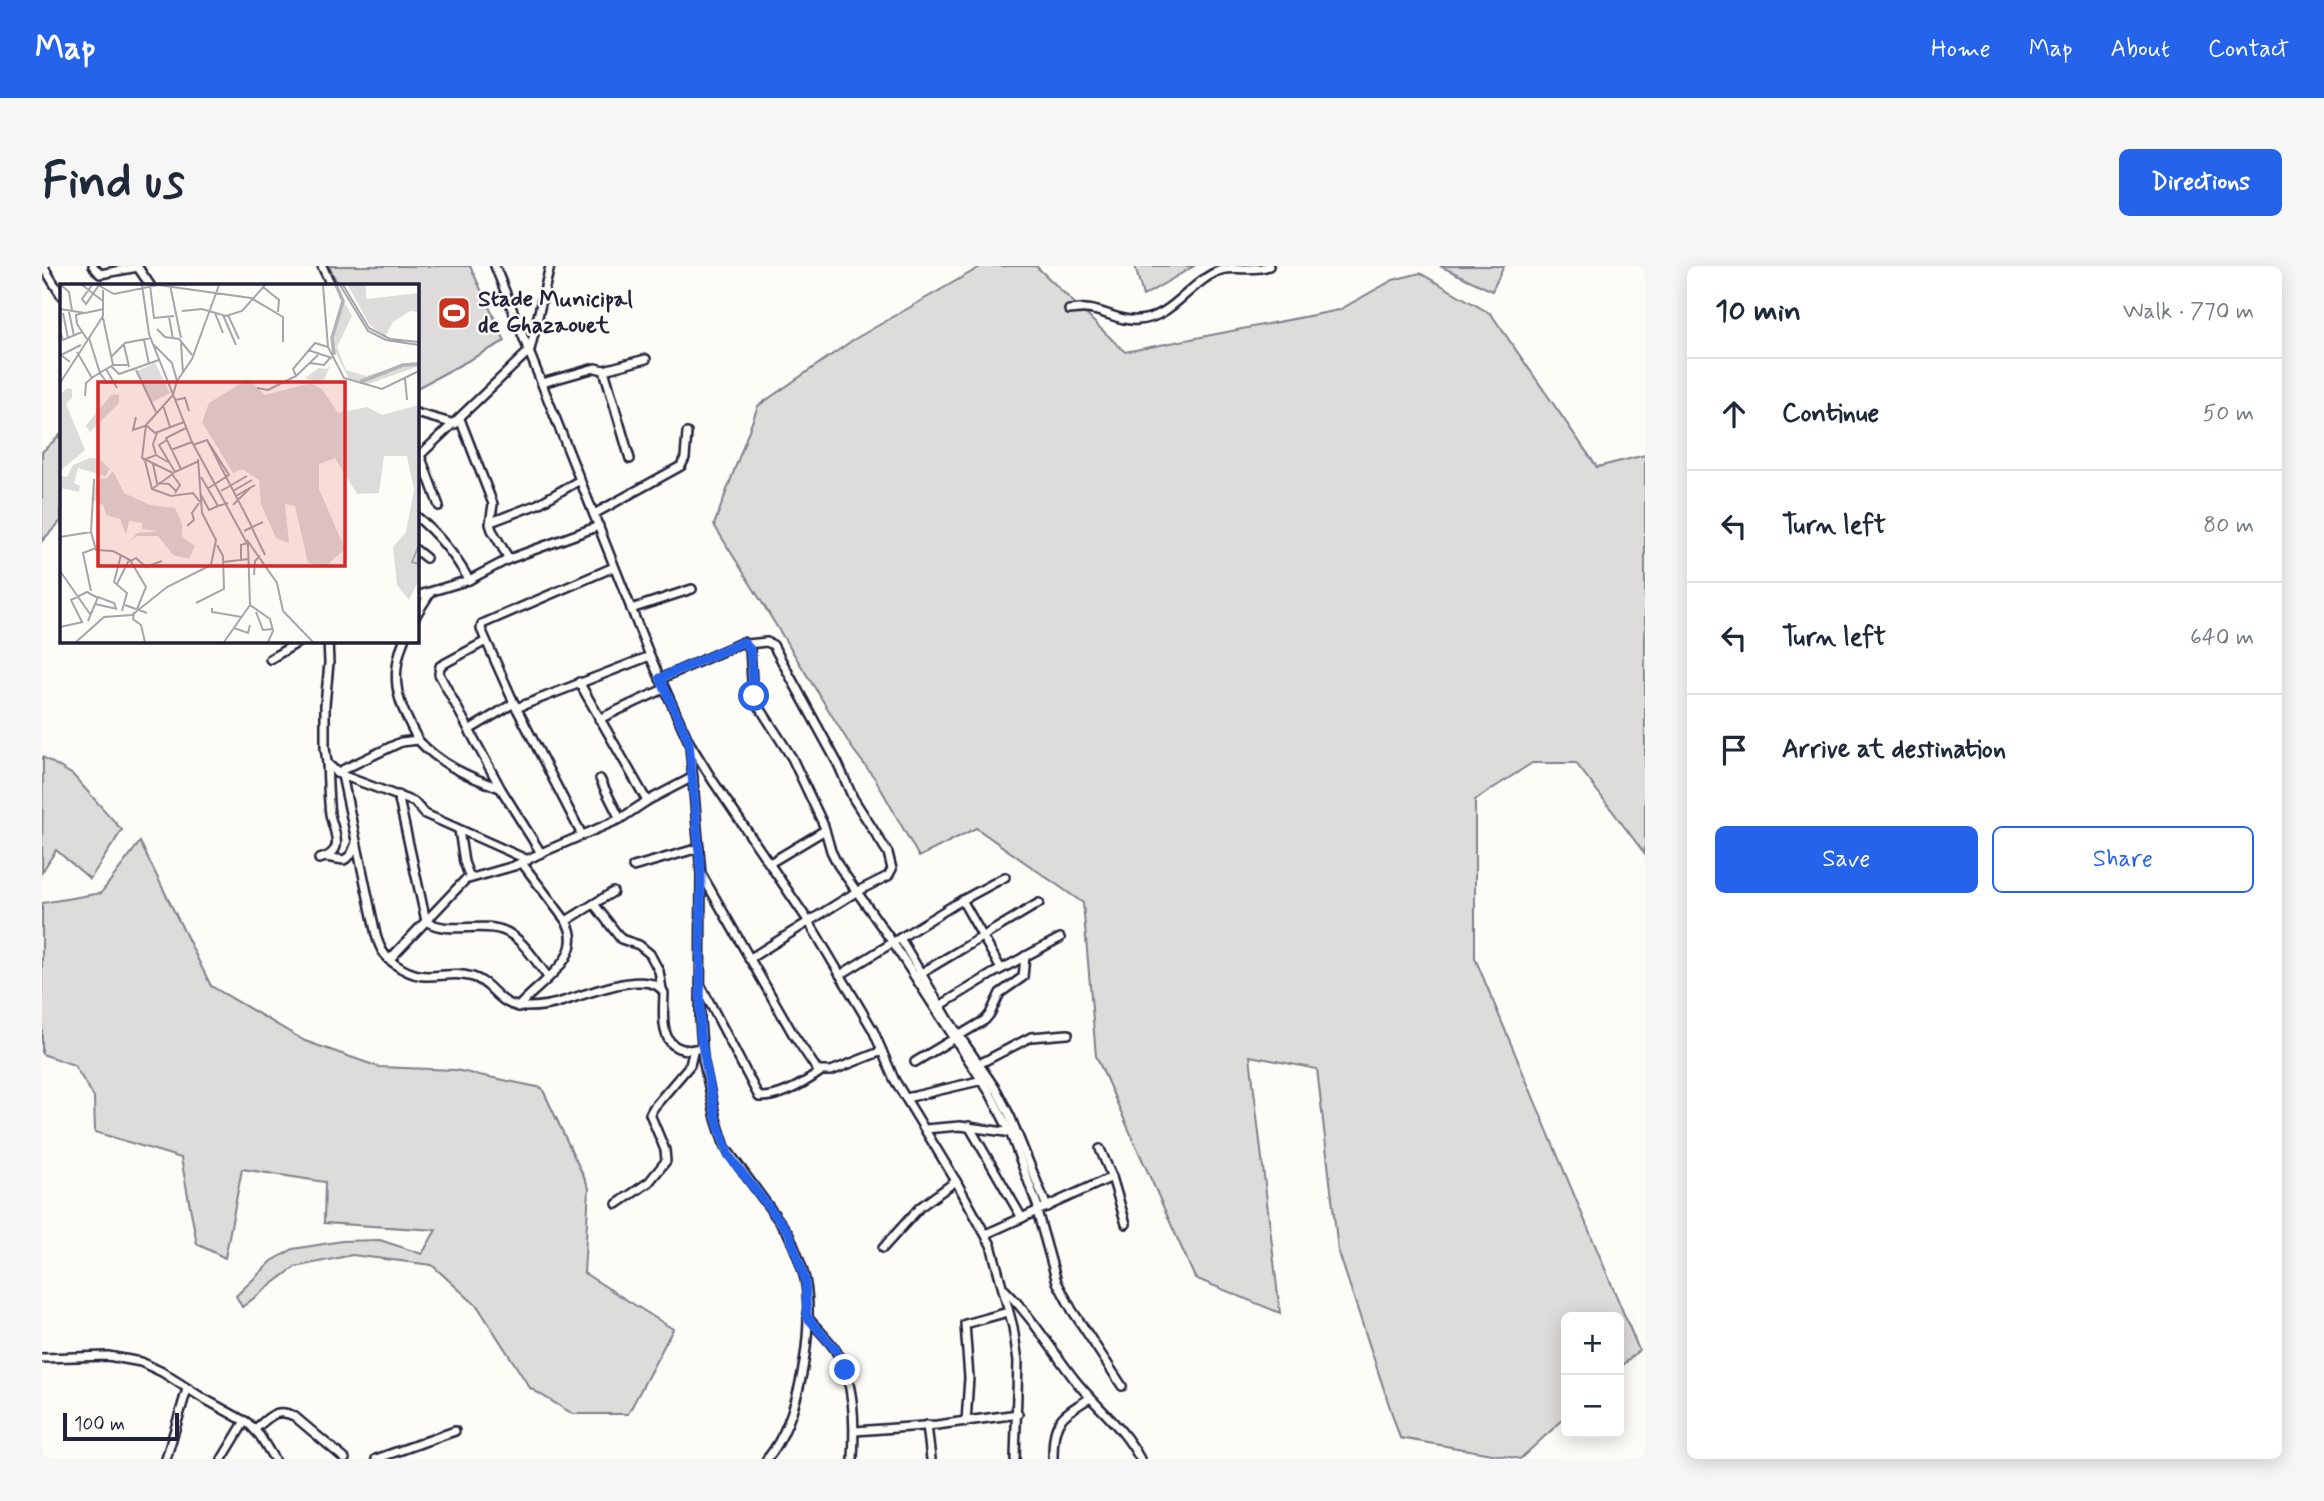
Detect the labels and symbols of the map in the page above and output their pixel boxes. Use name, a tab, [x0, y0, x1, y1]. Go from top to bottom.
inset map	[60, 284, 418, 642]
place label: Stade Municipal de Ghazaouet	[478, 285, 633, 341]
sports icon: Stade Municipal de Ghazaouet	[435, 294, 473, 332]
route start	[738, 680, 769, 711]
route end	[829, 1354, 860, 1385]
scale bar	[63, 1410, 178, 1442]

